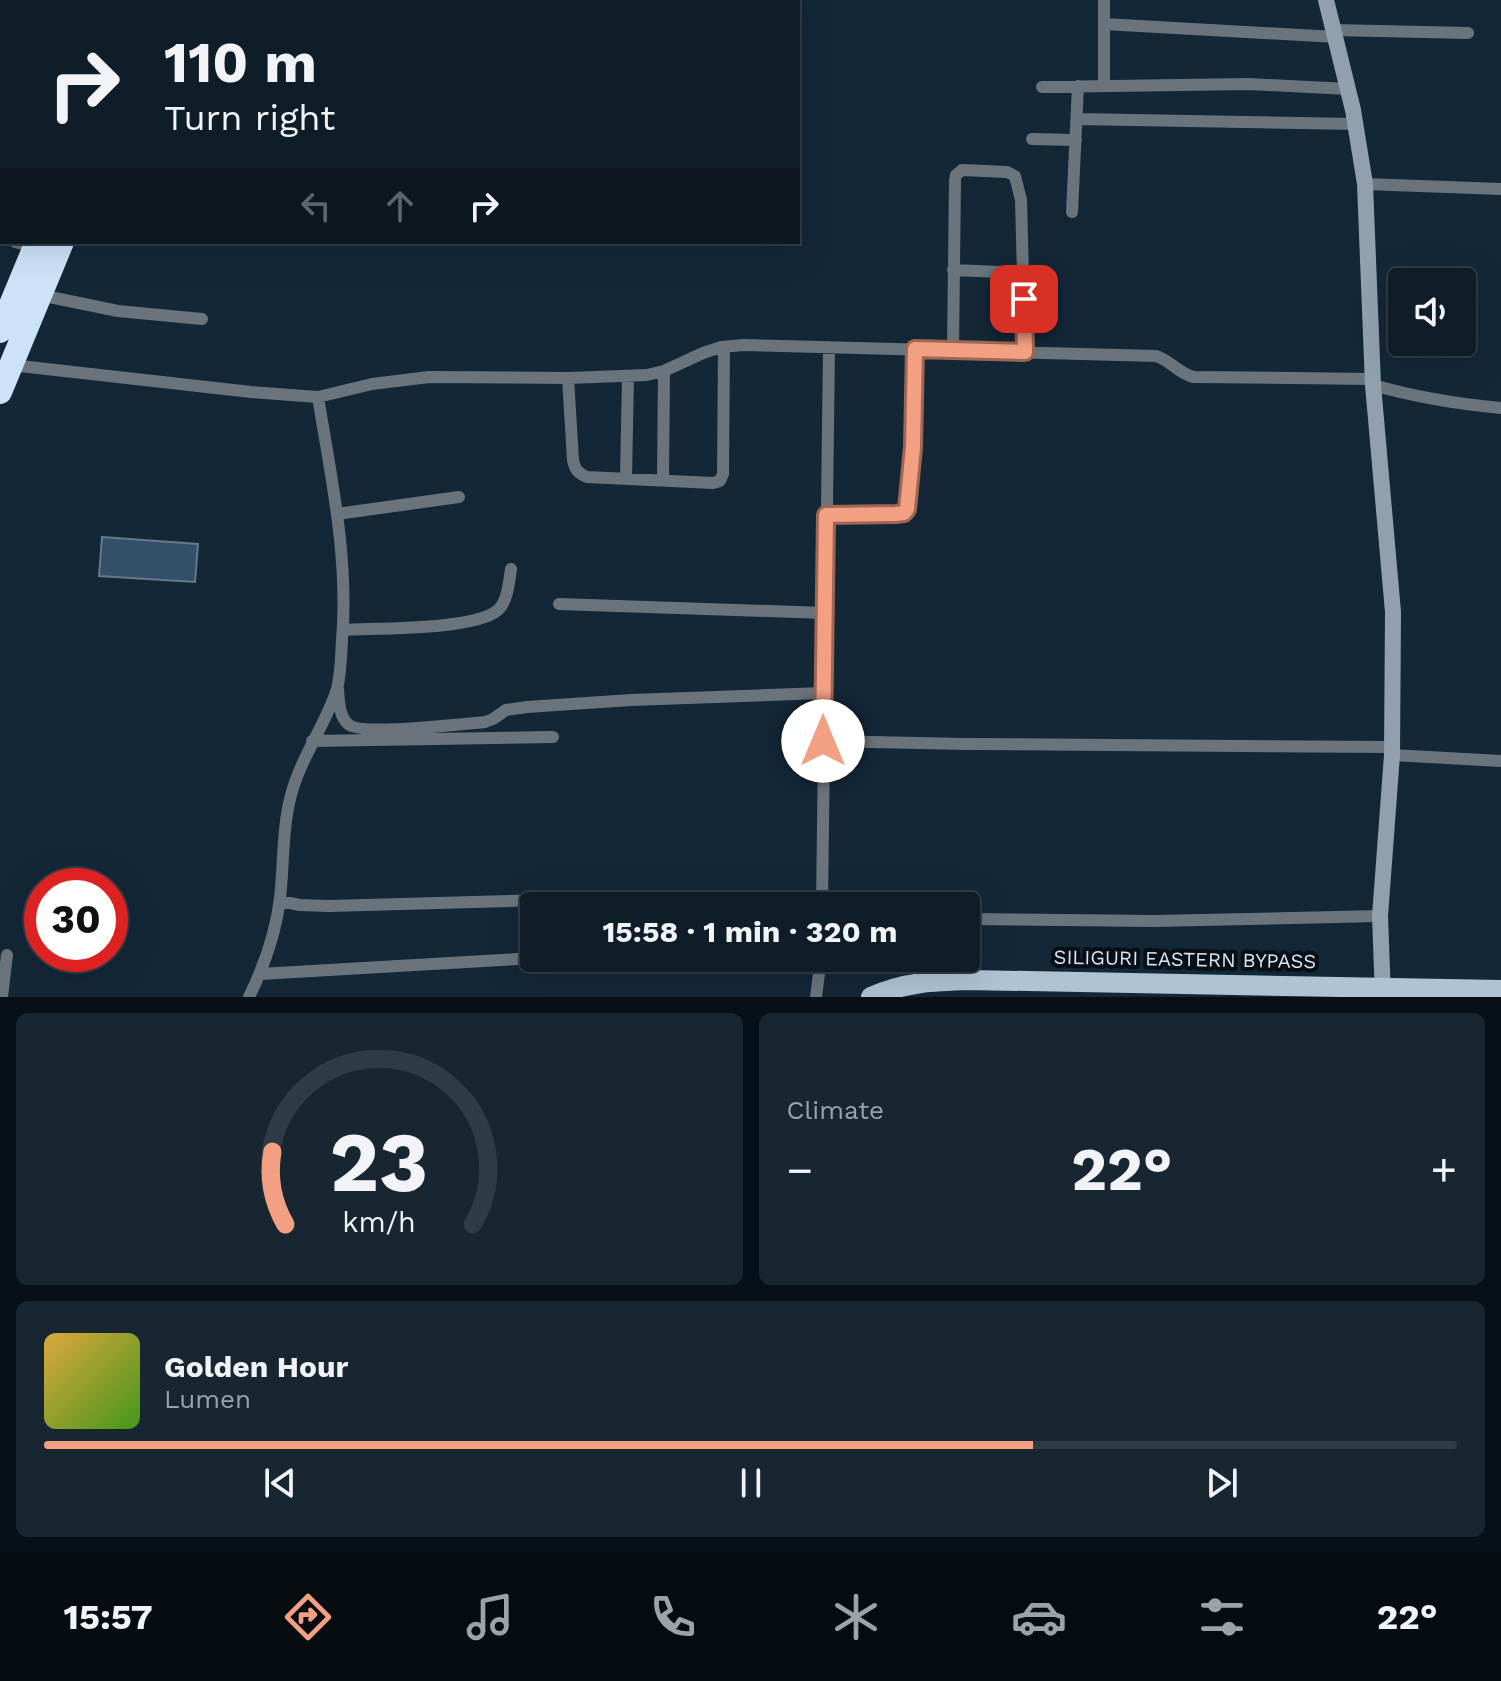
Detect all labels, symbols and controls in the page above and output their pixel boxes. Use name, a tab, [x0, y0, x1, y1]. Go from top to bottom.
text: 110 m	[164, 30, 317, 96]
icon: right	[32, 32, 136, 136]
text: Turn right	[164, 97, 335, 139]
icon: left	[294, 184, 338, 228]
icon: ahead	[378, 184, 422, 228]
icon: right	[462, 184, 506, 228]
pin	[990, 265, 1058, 333]
map controls	[1388, 268, 1476, 356]
button: sound	[1388, 268, 1476, 356]
icon: arrive	[1002, 277, 1046, 321]
position arrow	[781, 699, 865, 783]
speed limit sign: 30	[24, 868, 128, 972]
text: 15:58 · 1 min · 320 m	[602, 914, 898, 949]
street label: SILIGURI EASTERN BYPASS	[1054, 945, 1316, 973]
text: Climate	[787, 1095, 884, 1125]
text: 23	[330, 1114, 429, 1211]
text: 22°	[1071, 1134, 1172, 1205]
text: −	[787, 1144, 813, 1196]
text: +	[1430, 1144, 1457, 1196]
text: km/h	[342, 1205, 416, 1239]
text: Golden Hour	[164, 1349, 348, 1384]
text: Lumen	[164, 1384, 251, 1414]
icon: previous	[258, 1461, 302, 1505]
icon: pause	[729, 1461, 773, 1505]
icon: next	[1200, 1461, 1244, 1505]
icon: directions	[280, 1589, 336, 1645]
icon: music	[462, 1589, 518, 1645]
icon: phone	[645, 1589, 701, 1645]
icon: climate	[828, 1589, 884, 1645]
icon: car	[1011, 1589, 1067, 1645]
icon: filters	[1194, 1589, 1250, 1645]
text: 15:57	[63, 1596, 153, 1638]
text: 22°	[1377, 1596, 1437, 1638]

